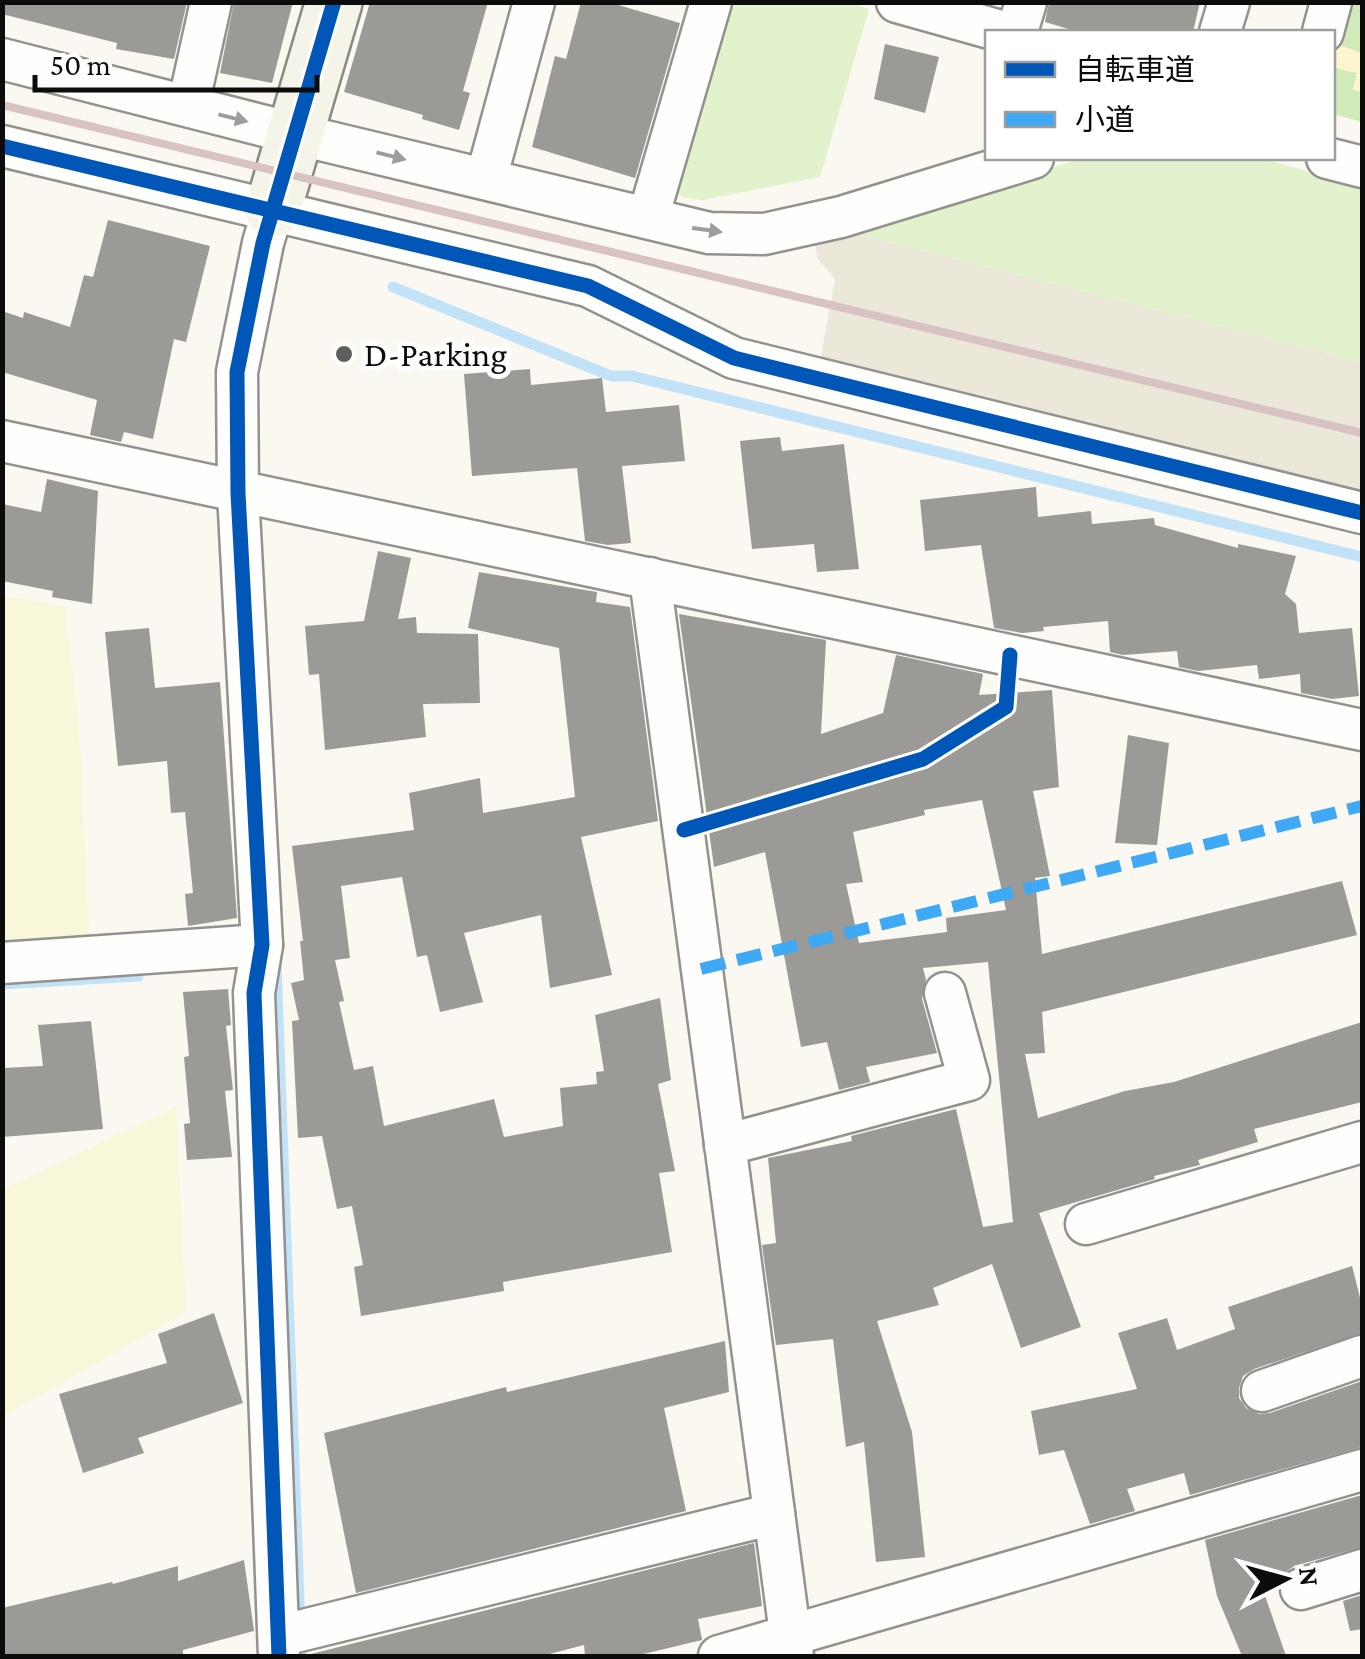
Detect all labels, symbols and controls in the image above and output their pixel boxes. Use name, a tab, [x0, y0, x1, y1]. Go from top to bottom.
scale bar	[35, 30, 318, 92]
legend	[985, 30, 1335, 160]
text: 50 m	[50, 48, 111, 81]
text: 自転車道	[1075, 53, 1195, 86]
text: 小道	[1075, 103, 1135, 136]
one-way arrow	[218, 110, 249, 126]
one-way arrow	[376, 149, 407, 164]
one-way arrow	[692, 223, 723, 239]
place label: D-Parking	[364, 335, 507, 374]
marker: D-Parking	[333, 343, 355, 365]
north arrow	[1235, 1529, 1335, 1629]
text: N	[1293, 1565, 1326, 1588]

